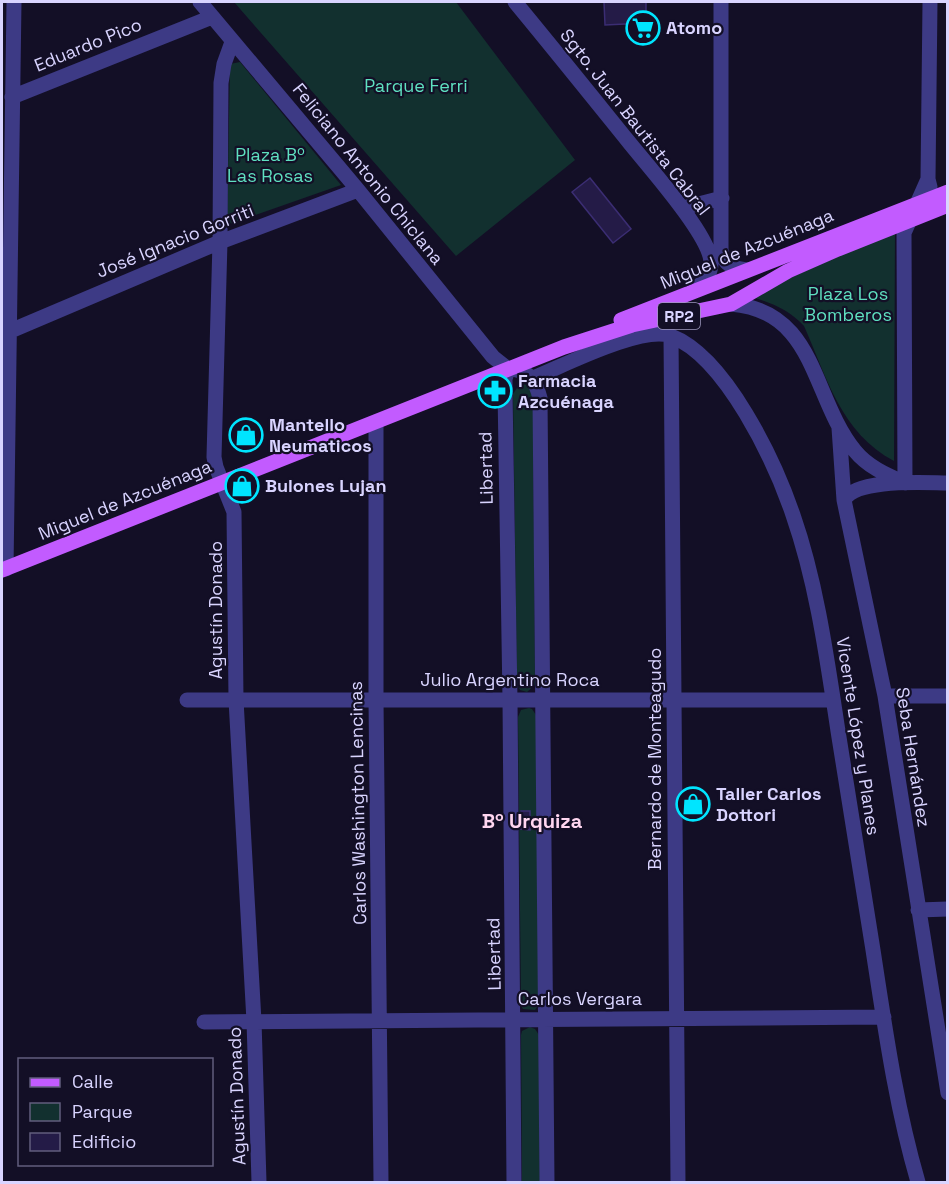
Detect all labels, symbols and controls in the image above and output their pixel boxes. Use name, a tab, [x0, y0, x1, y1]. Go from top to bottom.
supermarket icon: Atomo	[625, 10, 661, 46]
street label: Eduardo Pico	[31, 13, 145, 77]
place label: Atomo	[666, 16, 722, 39]
street label: Sgto. Juan Bautista Cabral	[555, 24, 715, 220]
park label: Parque Ferri	[364, 74, 468, 97]
street label: Feliciano Antonio Chiclana	[288, 78, 449, 269]
park label: Plaza Bº Las Rosas	[227, 143, 313, 187]
street label: José Ignacio Gorriti	[93, 198, 257, 283]
street label: Miguel de Azcuénaga	[657, 203, 837, 294]
park label: Plaza Los Bomberos	[804, 282, 892, 326]
road number: RP2	[658, 303, 700, 329]
place label: Farmacia Azcuénaga	[518, 369, 614, 413]
pharmacy icon: Farmacia Azcuénaga	[477, 373, 513, 409]
place label: Mantello Neumaticos	[269, 413, 372, 457]
shop icon: Mantello Neumaticos	[228, 417, 264, 453]
street label: Libertad	[473, 431, 498, 505]
street label: Miguel de Azcuénaga	[35, 454, 215, 545]
shop icon: Bulones Lujan	[224, 468, 260, 504]
place label: Bulones Lujan	[265, 474, 386, 497]
street label: Agustín Donado	[204, 541, 227, 679]
street label: Vicente López y Planes	[831, 635, 886, 837]
street label: Bernardo de Monteagudo	[643, 648, 666, 870]
street label: Julio Argentino Roca	[420, 668, 600, 691]
street label: Carlos Washington Lencinas	[344, 681, 371, 925]
street label: Seba Hernández	[891, 685, 936, 828]
place label: Taller Carlos Dottori	[716, 782, 821, 826]
shop icon: Taller Carlos Dottori	[675, 786, 711, 822]
district label: Bº Urquiza	[482, 808, 583, 834]
street label: Libertad	[481, 917, 506, 991]
street label: Carlos Vergara	[518, 987, 642, 1010]
street label: Agustín Donado	[223, 1026, 250, 1166]
legend	[18, 1058, 213, 1166]
text: Calle	[72, 1070, 113, 1093]
text: Parque	[72, 1100, 133, 1123]
text: Edificio	[72, 1130, 136, 1153]

